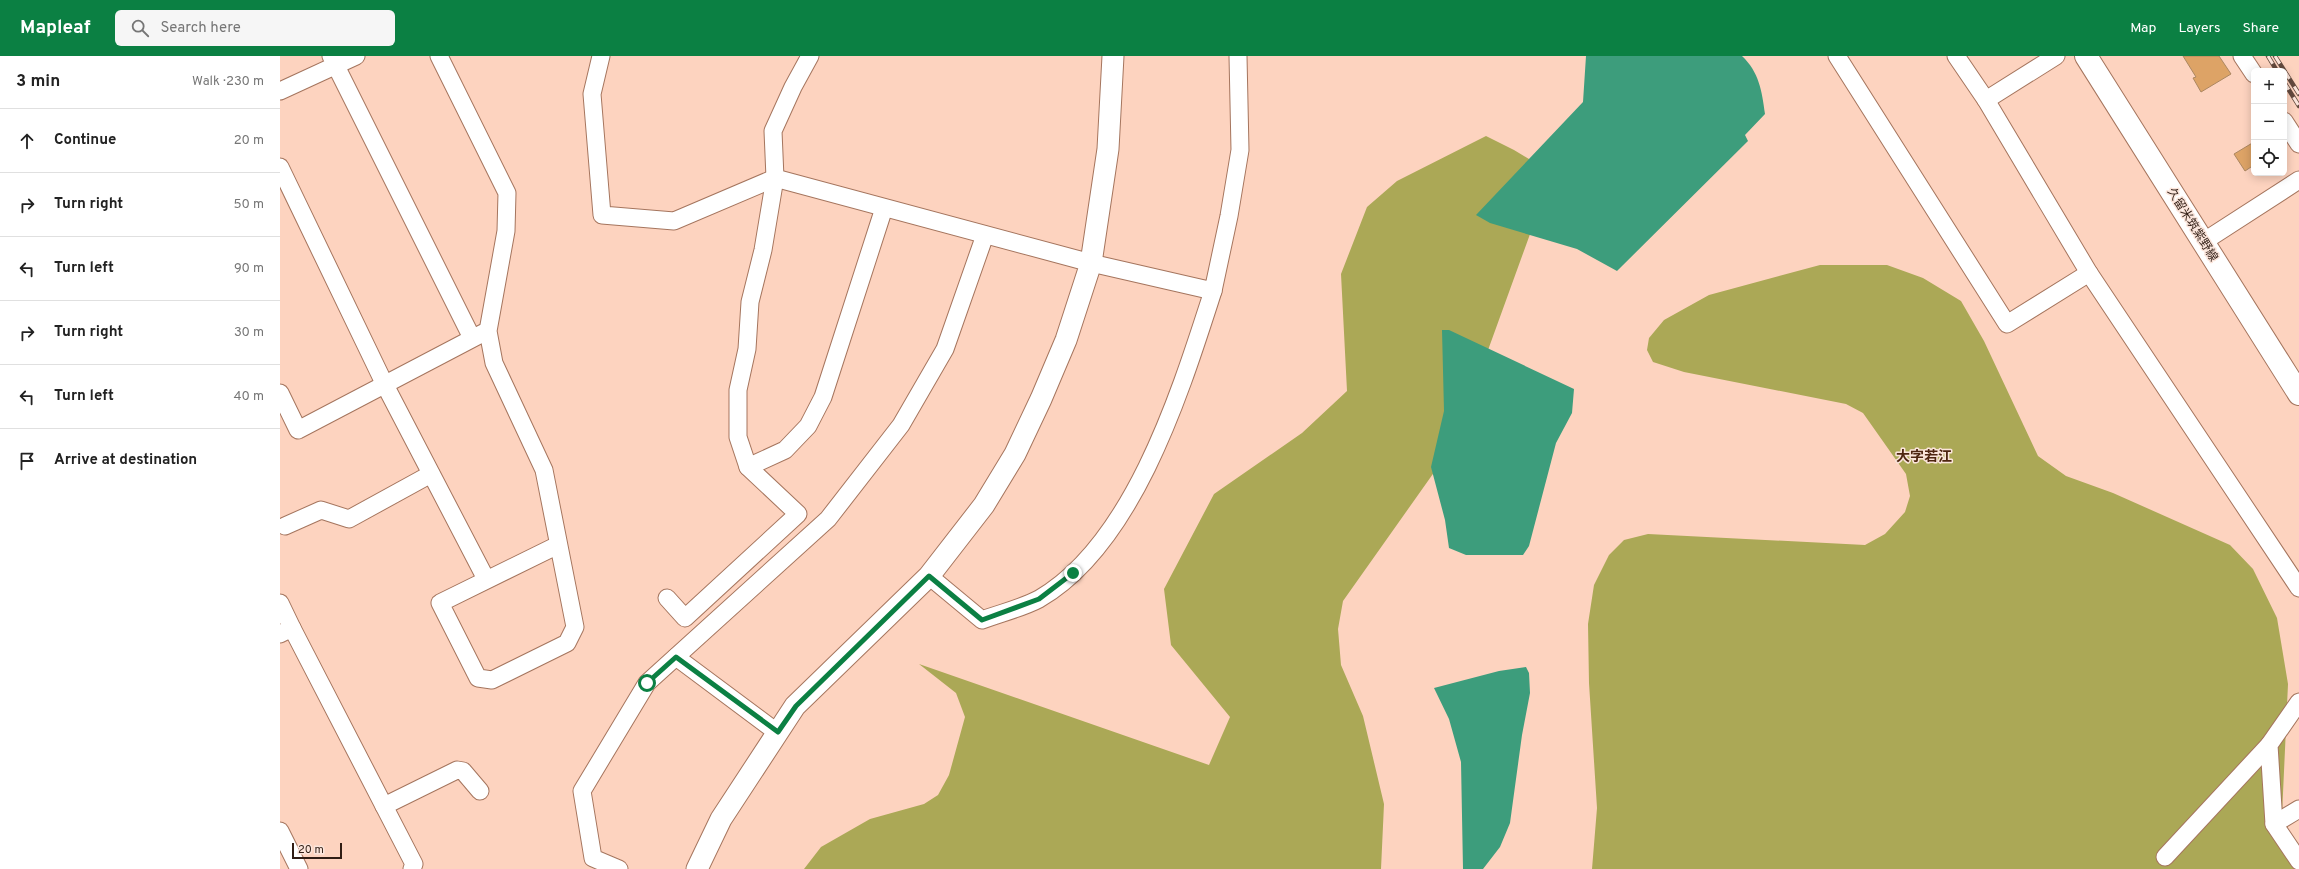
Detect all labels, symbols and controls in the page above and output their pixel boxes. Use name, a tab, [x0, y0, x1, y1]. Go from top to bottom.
search box	[115, 10, 395, 46]
text: Mapleaf	[20, 16, 91, 40]
icon: search	[129, 17, 151, 39]
text: Search here	[161, 19, 241, 38]
text: Map	[2130, 20, 2156, 37]
text: Layers	[2178, 20, 2220, 37]
text: Share	[2242, 20, 2279, 37]
map controls	[2251, 68, 2287, 176]
button: +	[2251, 68, 2287, 104]
text: 3 min	[16, 71, 60, 93]
text: Walk · 230 m	[192, 74, 264, 90]
button: −	[2251, 104, 2287, 140]
icon: ahead	[16, 130, 38, 152]
text: Continue	[54, 131, 116, 150]
text: 20 m	[234, 133, 264, 149]
button: locate	[2251, 140, 2287, 176]
street label: 久留米筑紫野線	[2163, 185, 2221, 265]
icon: right	[16, 194, 38, 216]
text: Turn right	[54, 195, 123, 214]
text: 50 m	[234, 197, 264, 213]
icon: left	[16, 258, 38, 280]
text: Turn left	[54, 259, 114, 278]
text: 90 m	[234, 261, 264, 277]
icon: right	[16, 322, 38, 344]
text: Turn right	[54, 323, 123, 342]
text: 30 m	[234, 325, 264, 341]
icon: left	[16, 386, 38, 408]
text: Turn left	[54, 387, 114, 406]
text: 40 m	[234, 389, 264, 405]
district label: 大字若江	[1896, 449, 1952, 466]
icon: arrive	[16, 450, 38, 472]
text: Arrive at destination	[54, 451, 197, 470]
route end	[1064, 564, 1082, 582]
route start	[638, 674, 656, 692]
scale bar	[292, 841, 342, 860]
text: 20 m	[298, 843, 324, 857]

